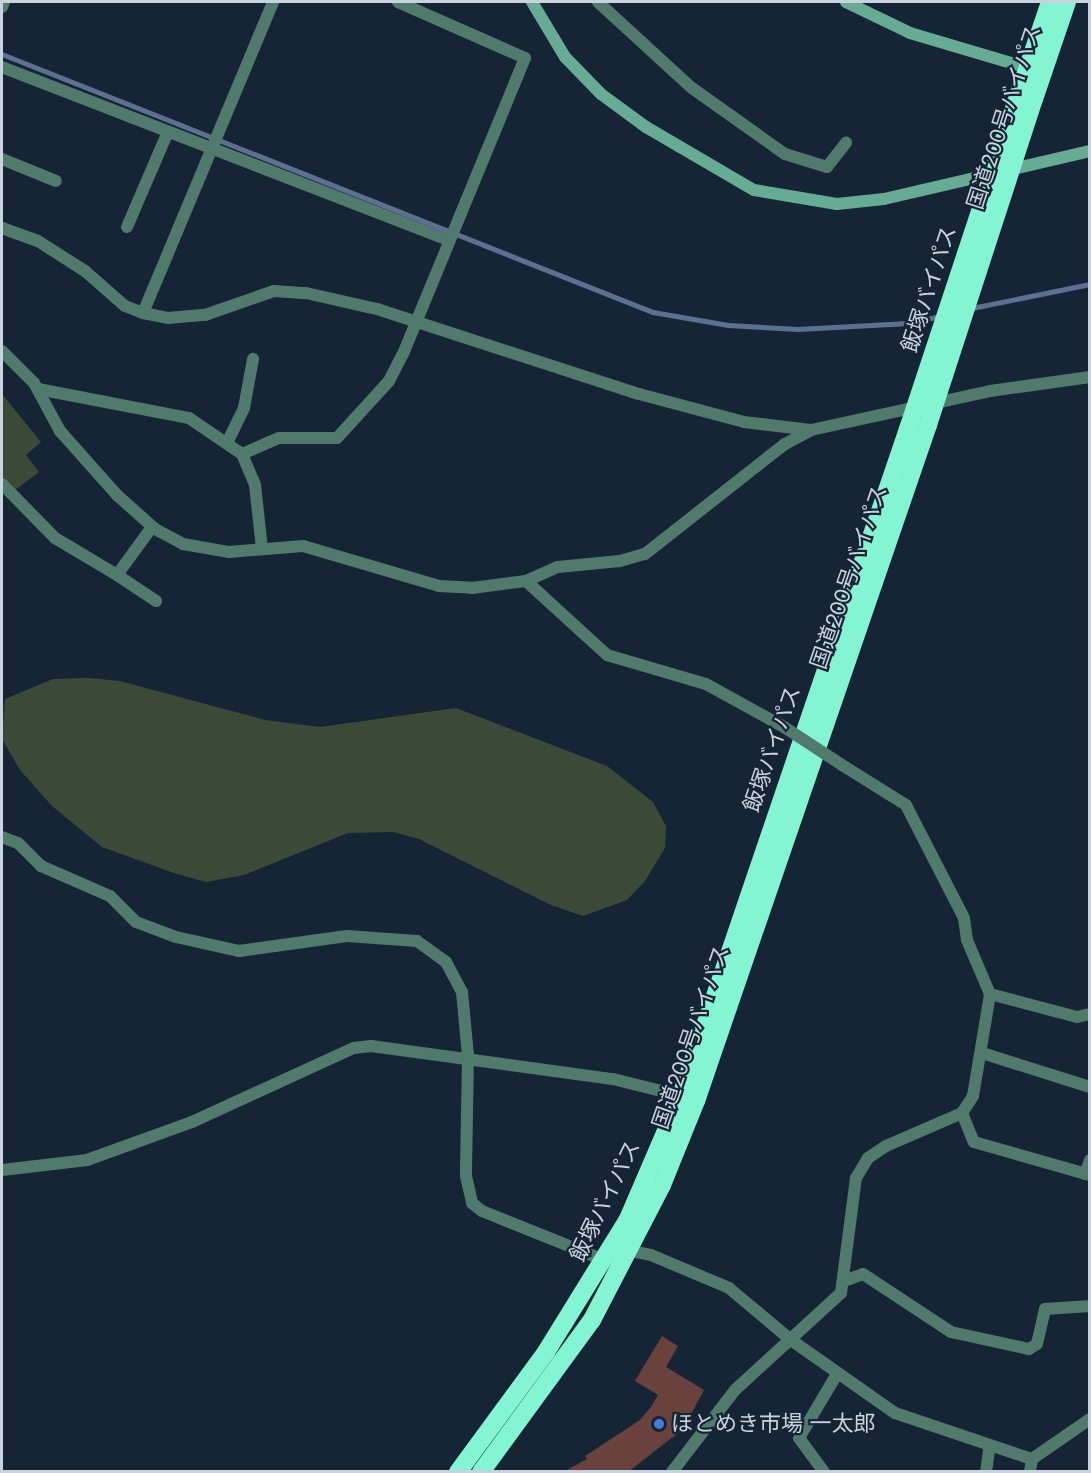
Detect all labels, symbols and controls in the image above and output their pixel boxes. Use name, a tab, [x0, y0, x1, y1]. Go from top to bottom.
street label: 国道200号バイパス	[962, 21, 1046, 213]
street label: 飯塚バイパス	[896, 222, 962, 356]
street label: 国道200号バイパス	[805, 481, 893, 673]
street label: 飯塚バイパス	[738, 682, 806, 816]
street label: 国道200号バイパス	[647, 941, 735, 1133]
street label: 飯塚バイパス	[564, 1136, 646, 1266]
place label: ほとめき市場 一太郎	[671, 1411, 876, 1437]
marker: ほとめき市場 一太郎	[652, 1417, 666, 1431]

